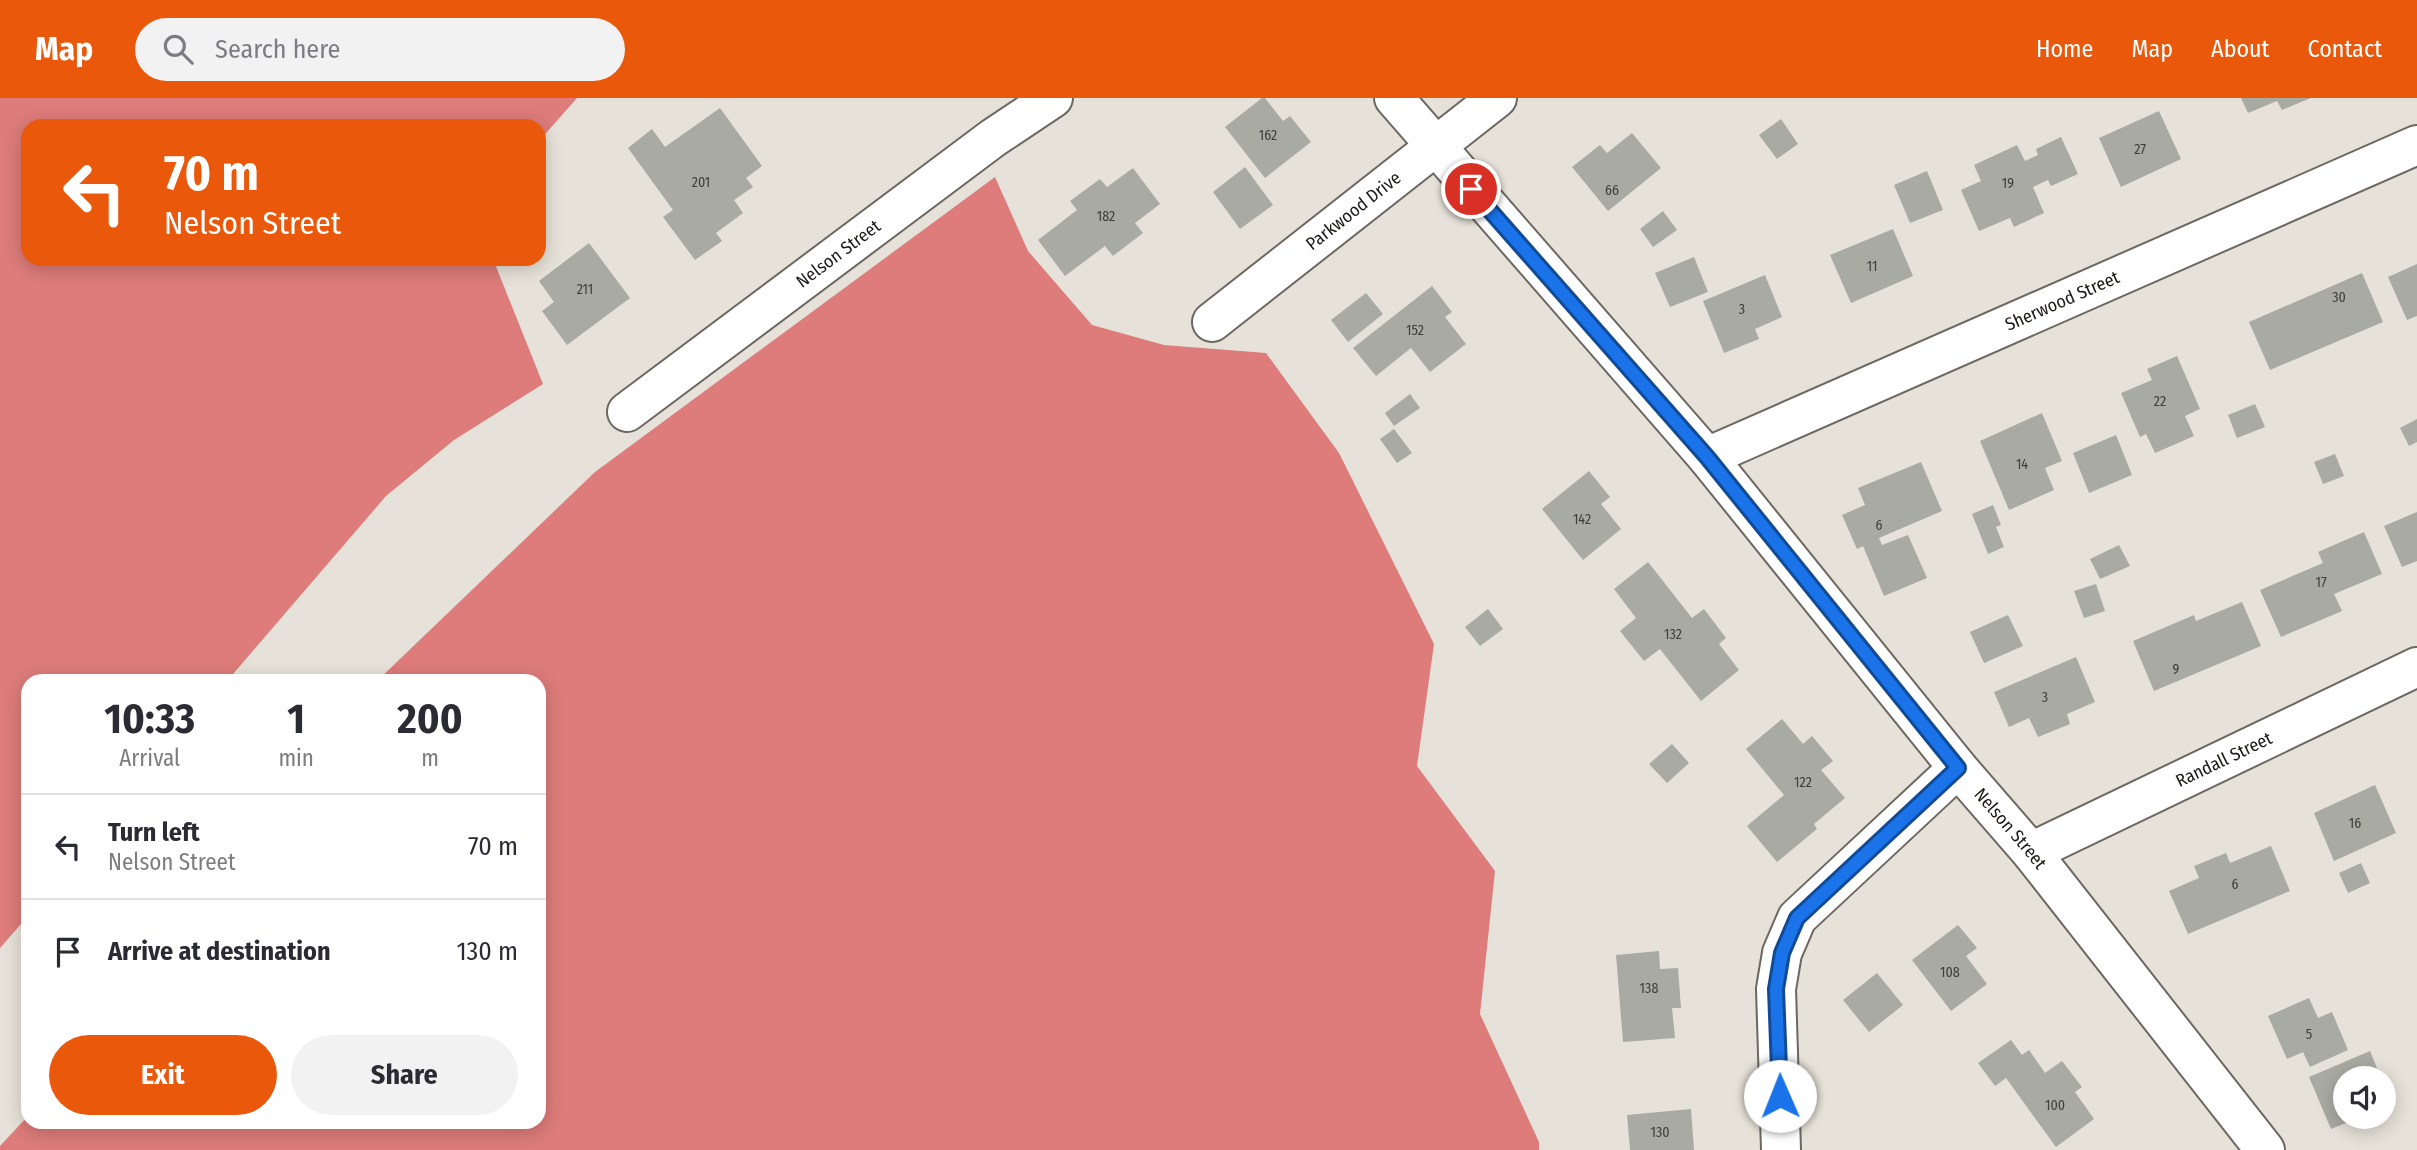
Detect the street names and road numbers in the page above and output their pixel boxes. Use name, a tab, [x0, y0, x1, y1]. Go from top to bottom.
street label: Parkwood Drive	[1302, 167, 1406, 255]
street label: Nelson Street	[792, 215, 885, 292]
street label: Sherwood Street	[2002, 266, 2123, 336]
street label: Randall Street	[2172, 727, 2276, 792]
street label: Nelson Street	[1969, 784, 2051, 874]

